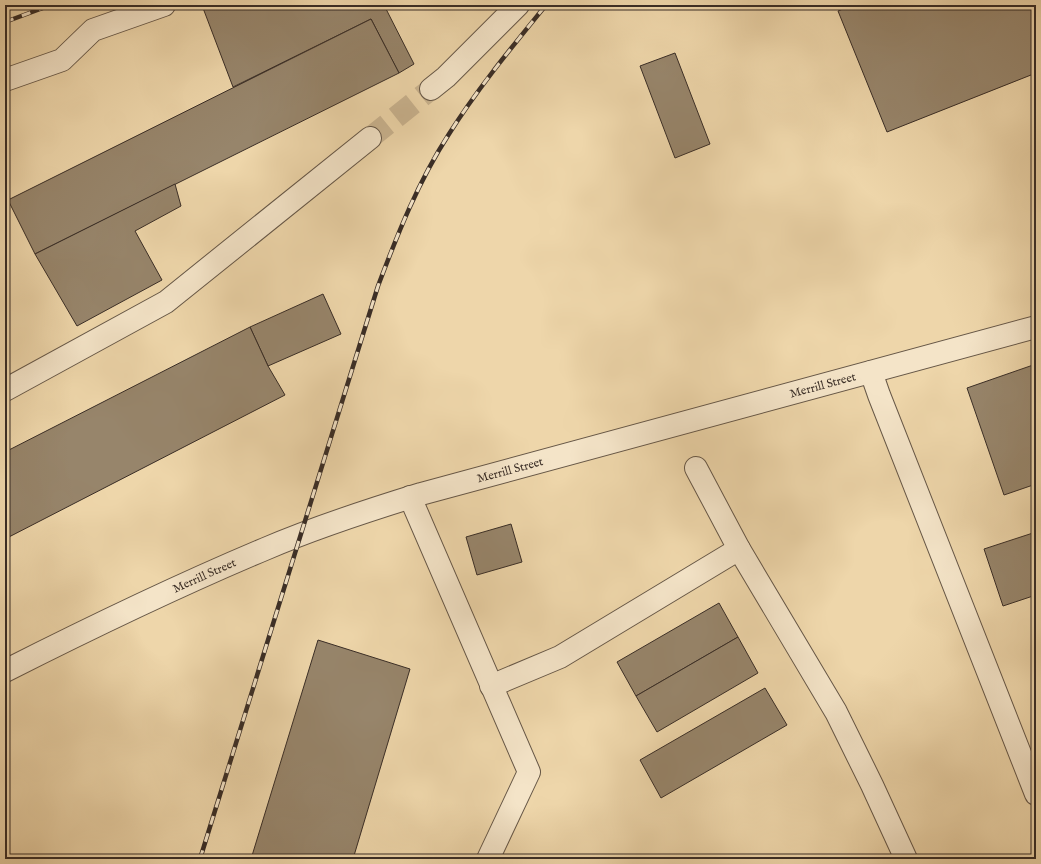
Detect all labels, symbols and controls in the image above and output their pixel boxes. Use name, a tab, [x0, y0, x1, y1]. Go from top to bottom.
street label: Merrill Street	[788, 369, 858, 402]
street label: Merrill Street	[475, 454, 545, 486]
street label: Merrill Street	[170, 555, 238, 597]

